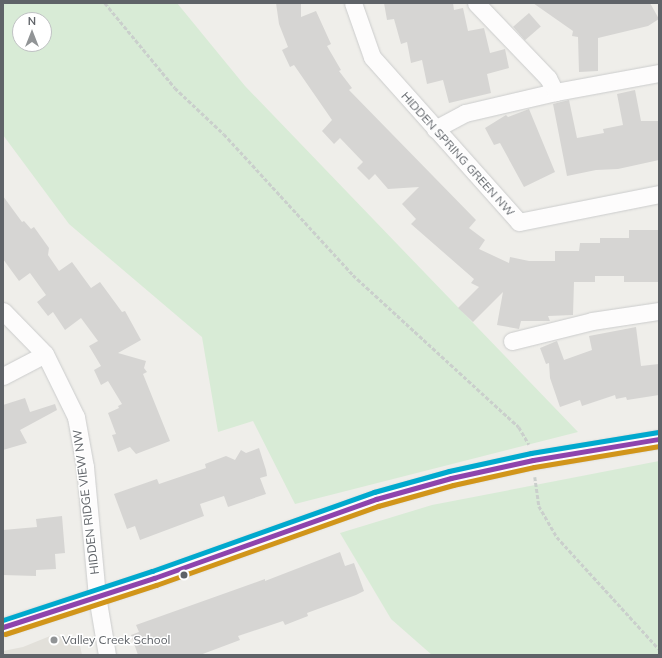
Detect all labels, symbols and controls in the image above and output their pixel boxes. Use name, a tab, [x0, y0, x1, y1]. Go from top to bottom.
north arrow	[12, 12, 52, 52]
text: N	[28, 14, 36, 28]
street label: HIDDEN SPRING GREEN NW	[398, 89, 518, 219]
street label: HIDDEN RIDGE VIEW NW	[70, 429, 102, 575]
unlabelled marker	[179, 570, 189, 580]
place label: Valley Creek School	[62, 633, 170, 647]
marker: Valley Creek School	[49, 635, 59, 645]

